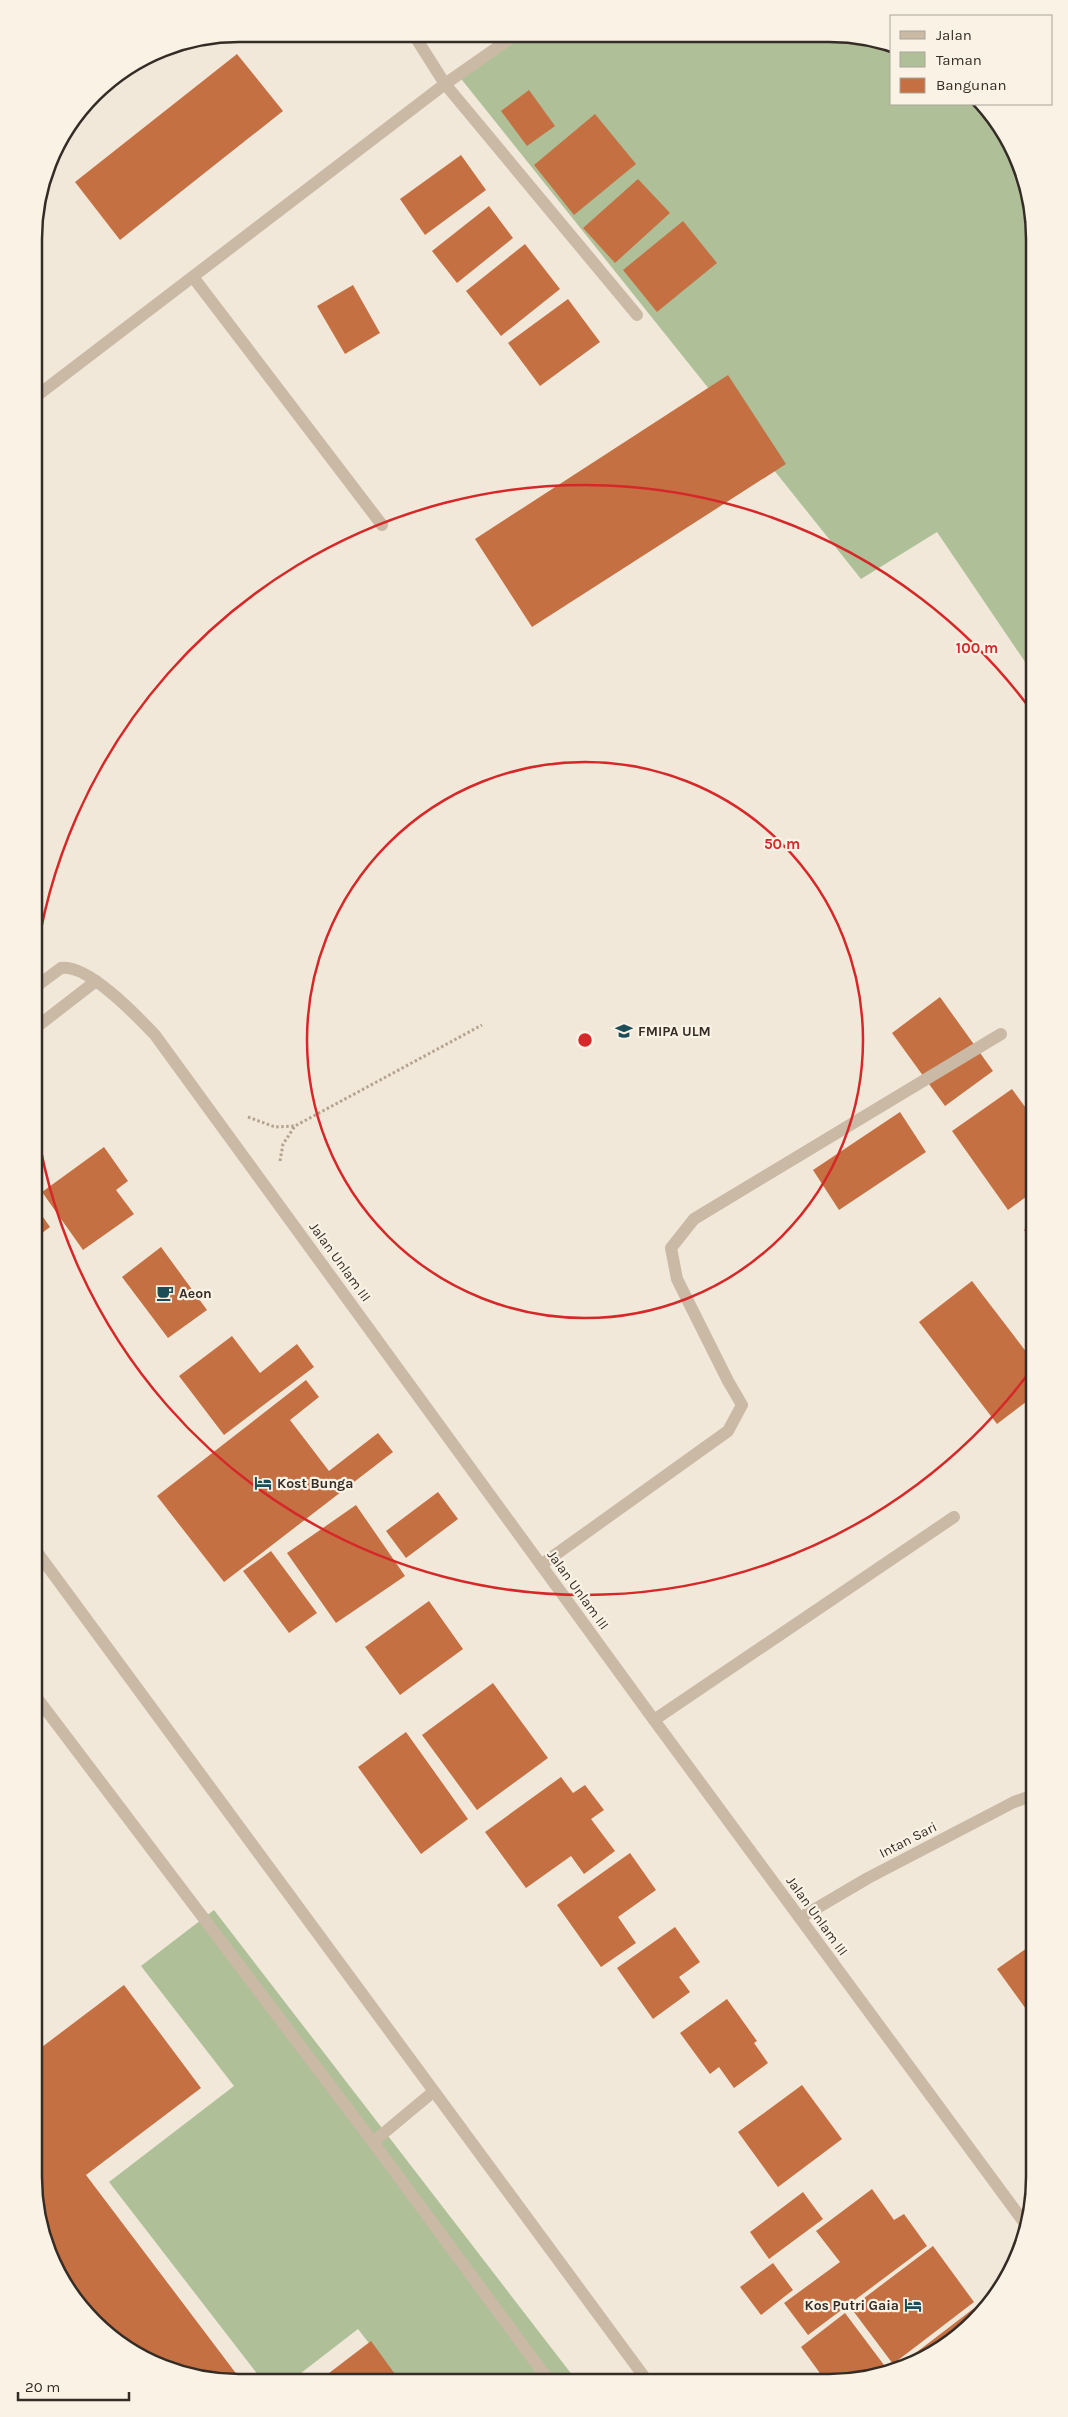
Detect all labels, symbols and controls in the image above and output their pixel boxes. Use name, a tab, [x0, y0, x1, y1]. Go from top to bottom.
legend	[890, 15, 1053, 105]
text: Jalan	[936, 26, 972, 44]
text: Taman	[936, 51, 982, 69]
text: Bangunan	[936, 76, 1007, 94]
text: 100 m	[956, 639, 998, 657]
text: 50 m	[764, 835, 800, 853]
school or university icon: FMIPA ULM	[614, 1021, 634, 1041]
place label: FMIPA ULM	[638, 1023, 711, 1040]
centre of rings	[576, 1031, 594, 1049]
street label: Jalan Unlam III	[305, 1219, 375, 1305]
cafe icon: Aeon	[155, 1283, 175, 1303]
place label: Aeon	[179, 1285, 212, 1302]
hotel icon: Kost Bunga	[253, 1473, 273, 1493]
place label: Kost Bunga	[277, 1475, 353, 1492]
street label: Jalan Unlam III	[543, 1547, 613, 1633]
street label: Intan Sari	[876, 1818, 940, 1862]
street label: Jalan Unlam III	[782, 1873, 852, 1959]
hotel icon: Kos Putri Gaia	[903, 2295, 923, 2315]
place label: Kos Putri Gaia	[804, 2297, 899, 2314]
scale bar	[18, 2370, 129, 2402]
text: 20 m	[25, 2378, 60, 2396]

